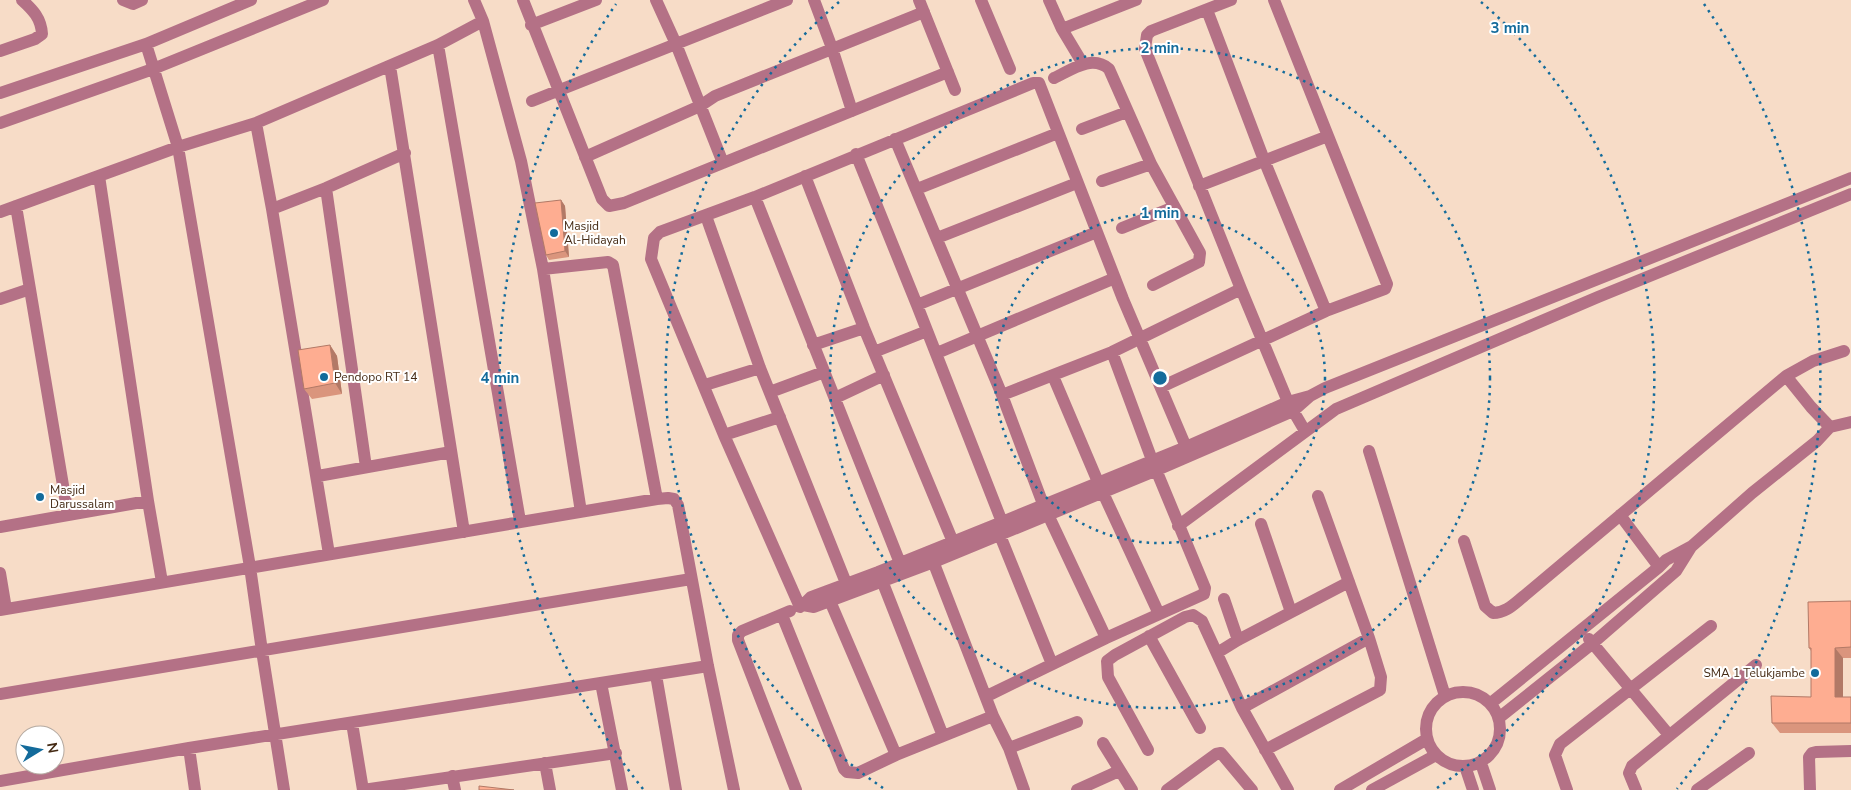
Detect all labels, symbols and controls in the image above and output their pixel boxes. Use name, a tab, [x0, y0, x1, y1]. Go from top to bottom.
text: 3 min	[1491, 18, 1529, 38]
text: 2 min	[1141, 38, 1179, 58]
text: 1 min	[1141, 203, 1179, 223]
place label: Masjid Al-Hidayah	[564, 218, 626, 248]
marker: Masjid Al-Hidayah	[548, 227, 560, 239]
text: 4 min	[481, 368, 519, 388]
place label: Pendopo RT 14	[334, 369, 417, 385]
centre of rings	[1151, 369, 1169, 387]
marker: Pendopo RT 14	[318, 371, 330, 383]
place label: Masjid Darussalam	[50, 482, 114, 512]
marker: Masjid Darussalam	[34, 491, 46, 503]
place label: SMA 1 Telukjambe	[1703, 665, 1805, 681]
marker: SMA 1 Telukjambe	[1809, 667, 1821, 679]
north arrow	[15, 725, 65, 775]
text: N	[42, 741, 63, 755]

